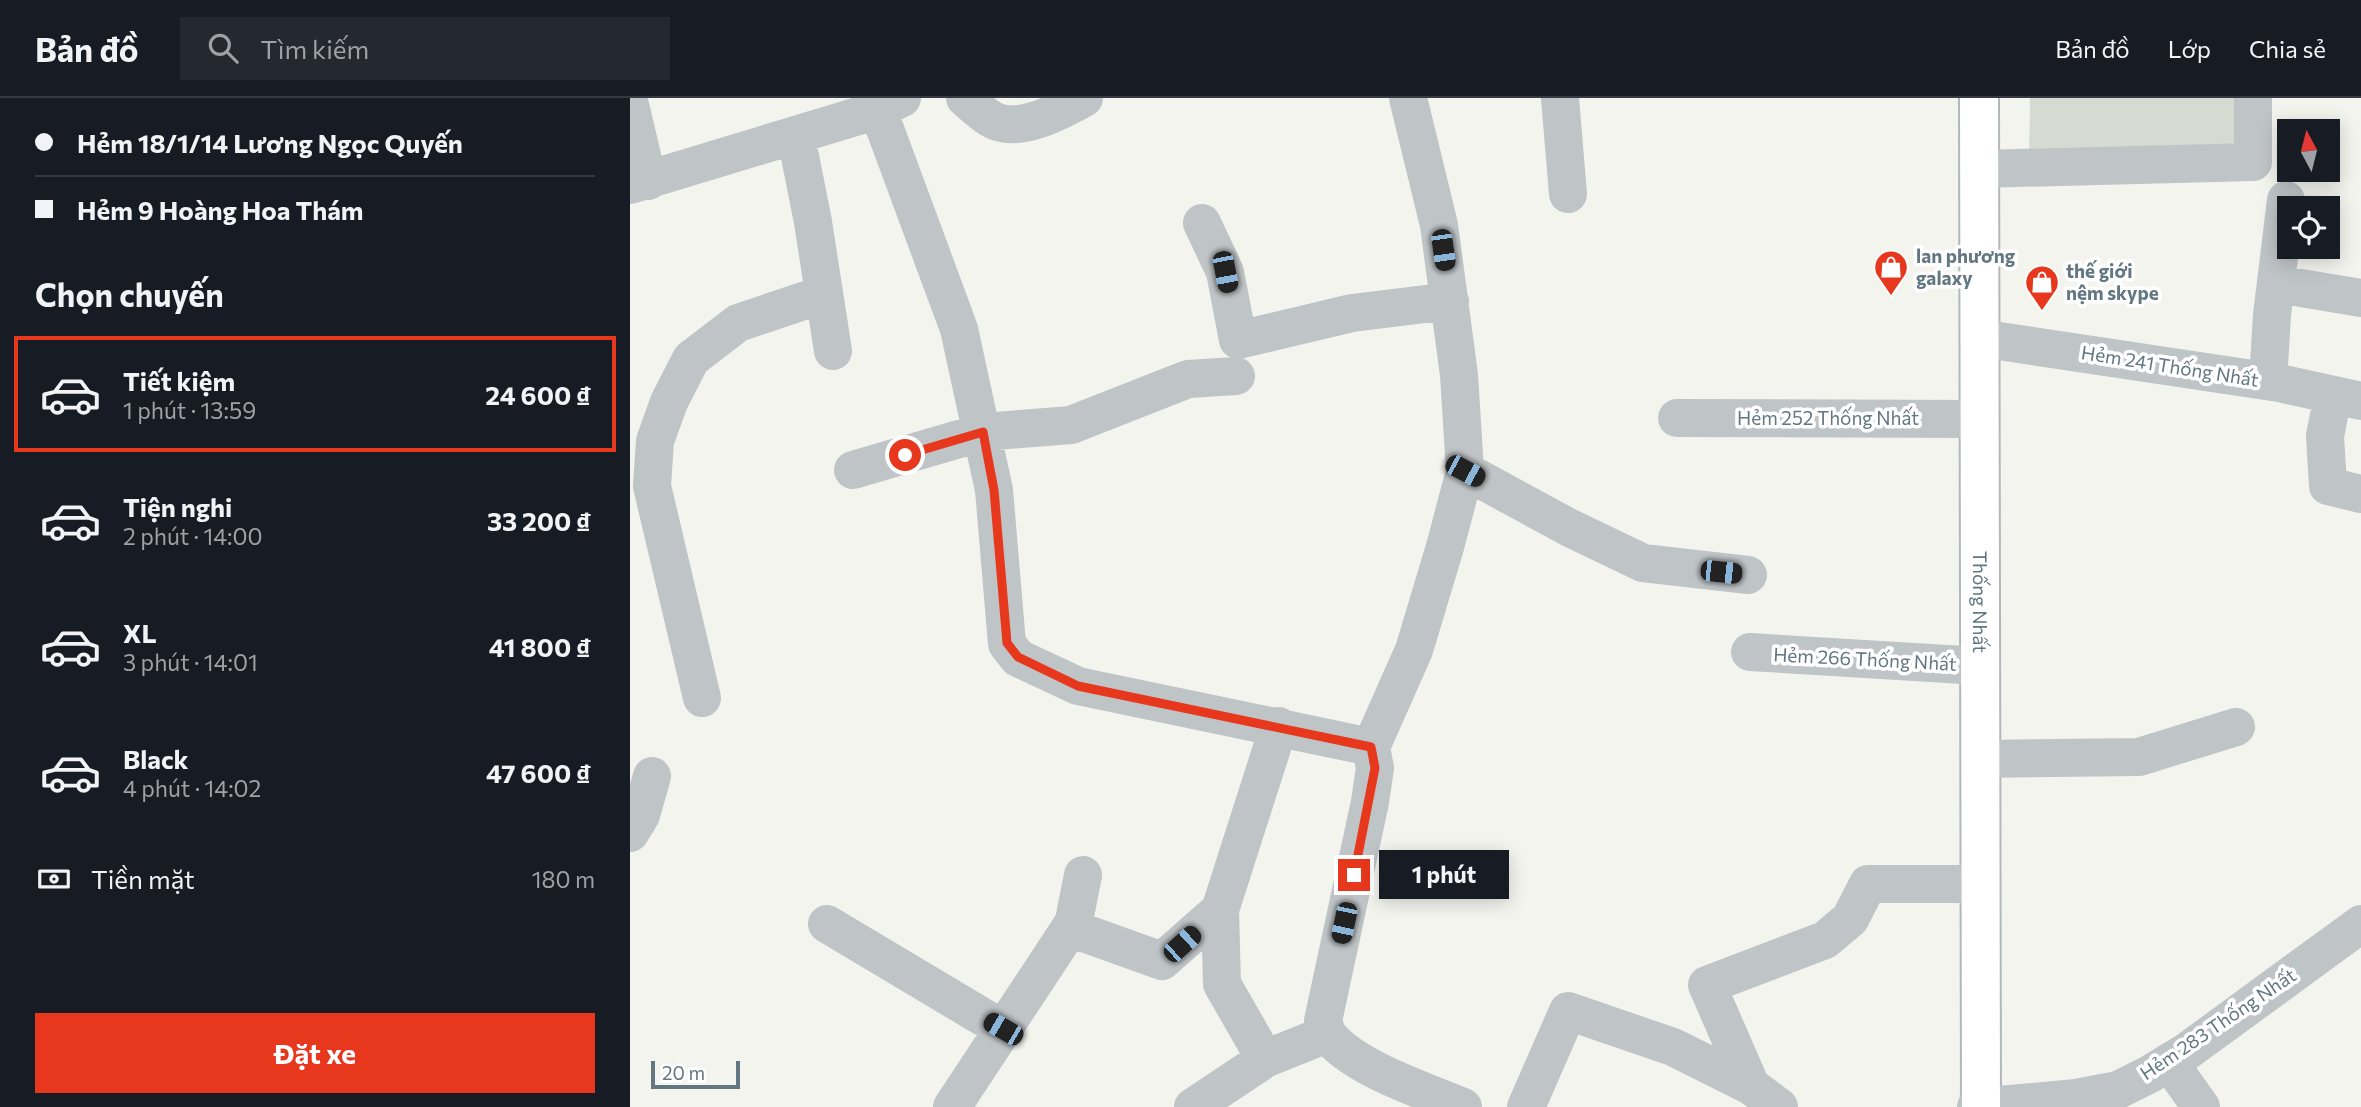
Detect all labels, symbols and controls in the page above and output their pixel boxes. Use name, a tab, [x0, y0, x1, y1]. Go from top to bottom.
search box	[180, 17, 670, 80]
text: Bản đồ	[35, 28, 138, 69]
icon: search	[204, 29, 242, 67]
text: Tìm kiếm	[260, 33, 369, 64]
text: Bản đồ	[2055, 34, 2130, 63]
text: Lớp	[2168, 34, 2211, 63]
text: Chia sẻ	[2249, 34, 2326, 63]
north arrow	[2277, 119, 2340, 182]
map controls	[2277, 119, 2340, 259]
text: Hẻm 18/1/14 Lương Ngọc Quyến	[77, 127, 463, 158]
text: Hẻm 9 Hoàng Hoa Thám	[77, 194, 364, 225]
button: locate	[2277, 196, 2340, 259]
car	[1430, 228, 1457, 272]
place label: lan phương galaxy	[1916, 244, 2016, 289]
shop icon: lan phương galaxy	[1872, 248, 1910, 297]
car	[1211, 249, 1240, 295]
place label: thế giới nệm skype	[2066, 259, 2159, 305]
shop icon: thế giới nệm skype	[2023, 263, 2061, 312]
text: Chọn chuyến	[35, 274, 224, 314]
street label: Hẻm 241 Thống Nhất	[2080, 340, 2261, 391]
icon: car	[39, 363, 102, 426]
text: Tiết kiệm	[123, 365, 235, 396]
text: 24 600 ₫	[485, 379, 591, 410]
text: 1 phút · 13:59	[123, 396, 256, 424]
street label: Hẻm 252 Thống Nhất	[1737, 406, 1919, 429]
route start	[889, 439, 921, 471]
car	[1442, 452, 1489, 490]
icon: car	[39, 489, 102, 552]
text: Tiện nghi	[123, 491, 232, 522]
text: 33 200 ₫	[487, 505, 591, 536]
text: 2 phút · 14:00	[123, 522, 263, 550]
street label: Thống Nhất	[1969, 551, 1992, 653]
car	[1700, 559, 1743, 585]
icon: car	[39, 615, 102, 678]
text: XL	[123, 617, 157, 648]
text: 41 800 ₫	[489, 631, 591, 662]
street label: Hẻm 266 Thống Nhất	[1773, 642, 1958, 675]
text: 3 phút · 14:01	[123, 648, 258, 676]
icon: car	[39, 741, 102, 804]
text: Black	[123, 743, 189, 774]
text: 47 600 ₫	[486, 757, 591, 788]
text: 4 phút · 14:02	[123, 774, 261, 802]
callout: 1 phút	[1378, 850, 1508, 900]
route end	[1338, 859, 1370, 891]
icon: cash	[35, 860, 73, 898]
text: 1 phút	[1412, 860, 1476, 888]
text: Tiền mặt	[91, 863, 195, 894]
text: 180 m	[532, 865, 595, 893]
car	[1330, 900, 1359, 946]
car	[1160, 922, 1205, 966]
street label: Hẻm 283 Thống Nhất	[2135, 963, 2300, 1084]
car	[980, 1009, 1027, 1049]
button: Đặt xe	[35, 1013, 595, 1093]
scale bar	[651, 1058, 740, 1090]
text: 20 m	[662, 1061, 705, 1084]

